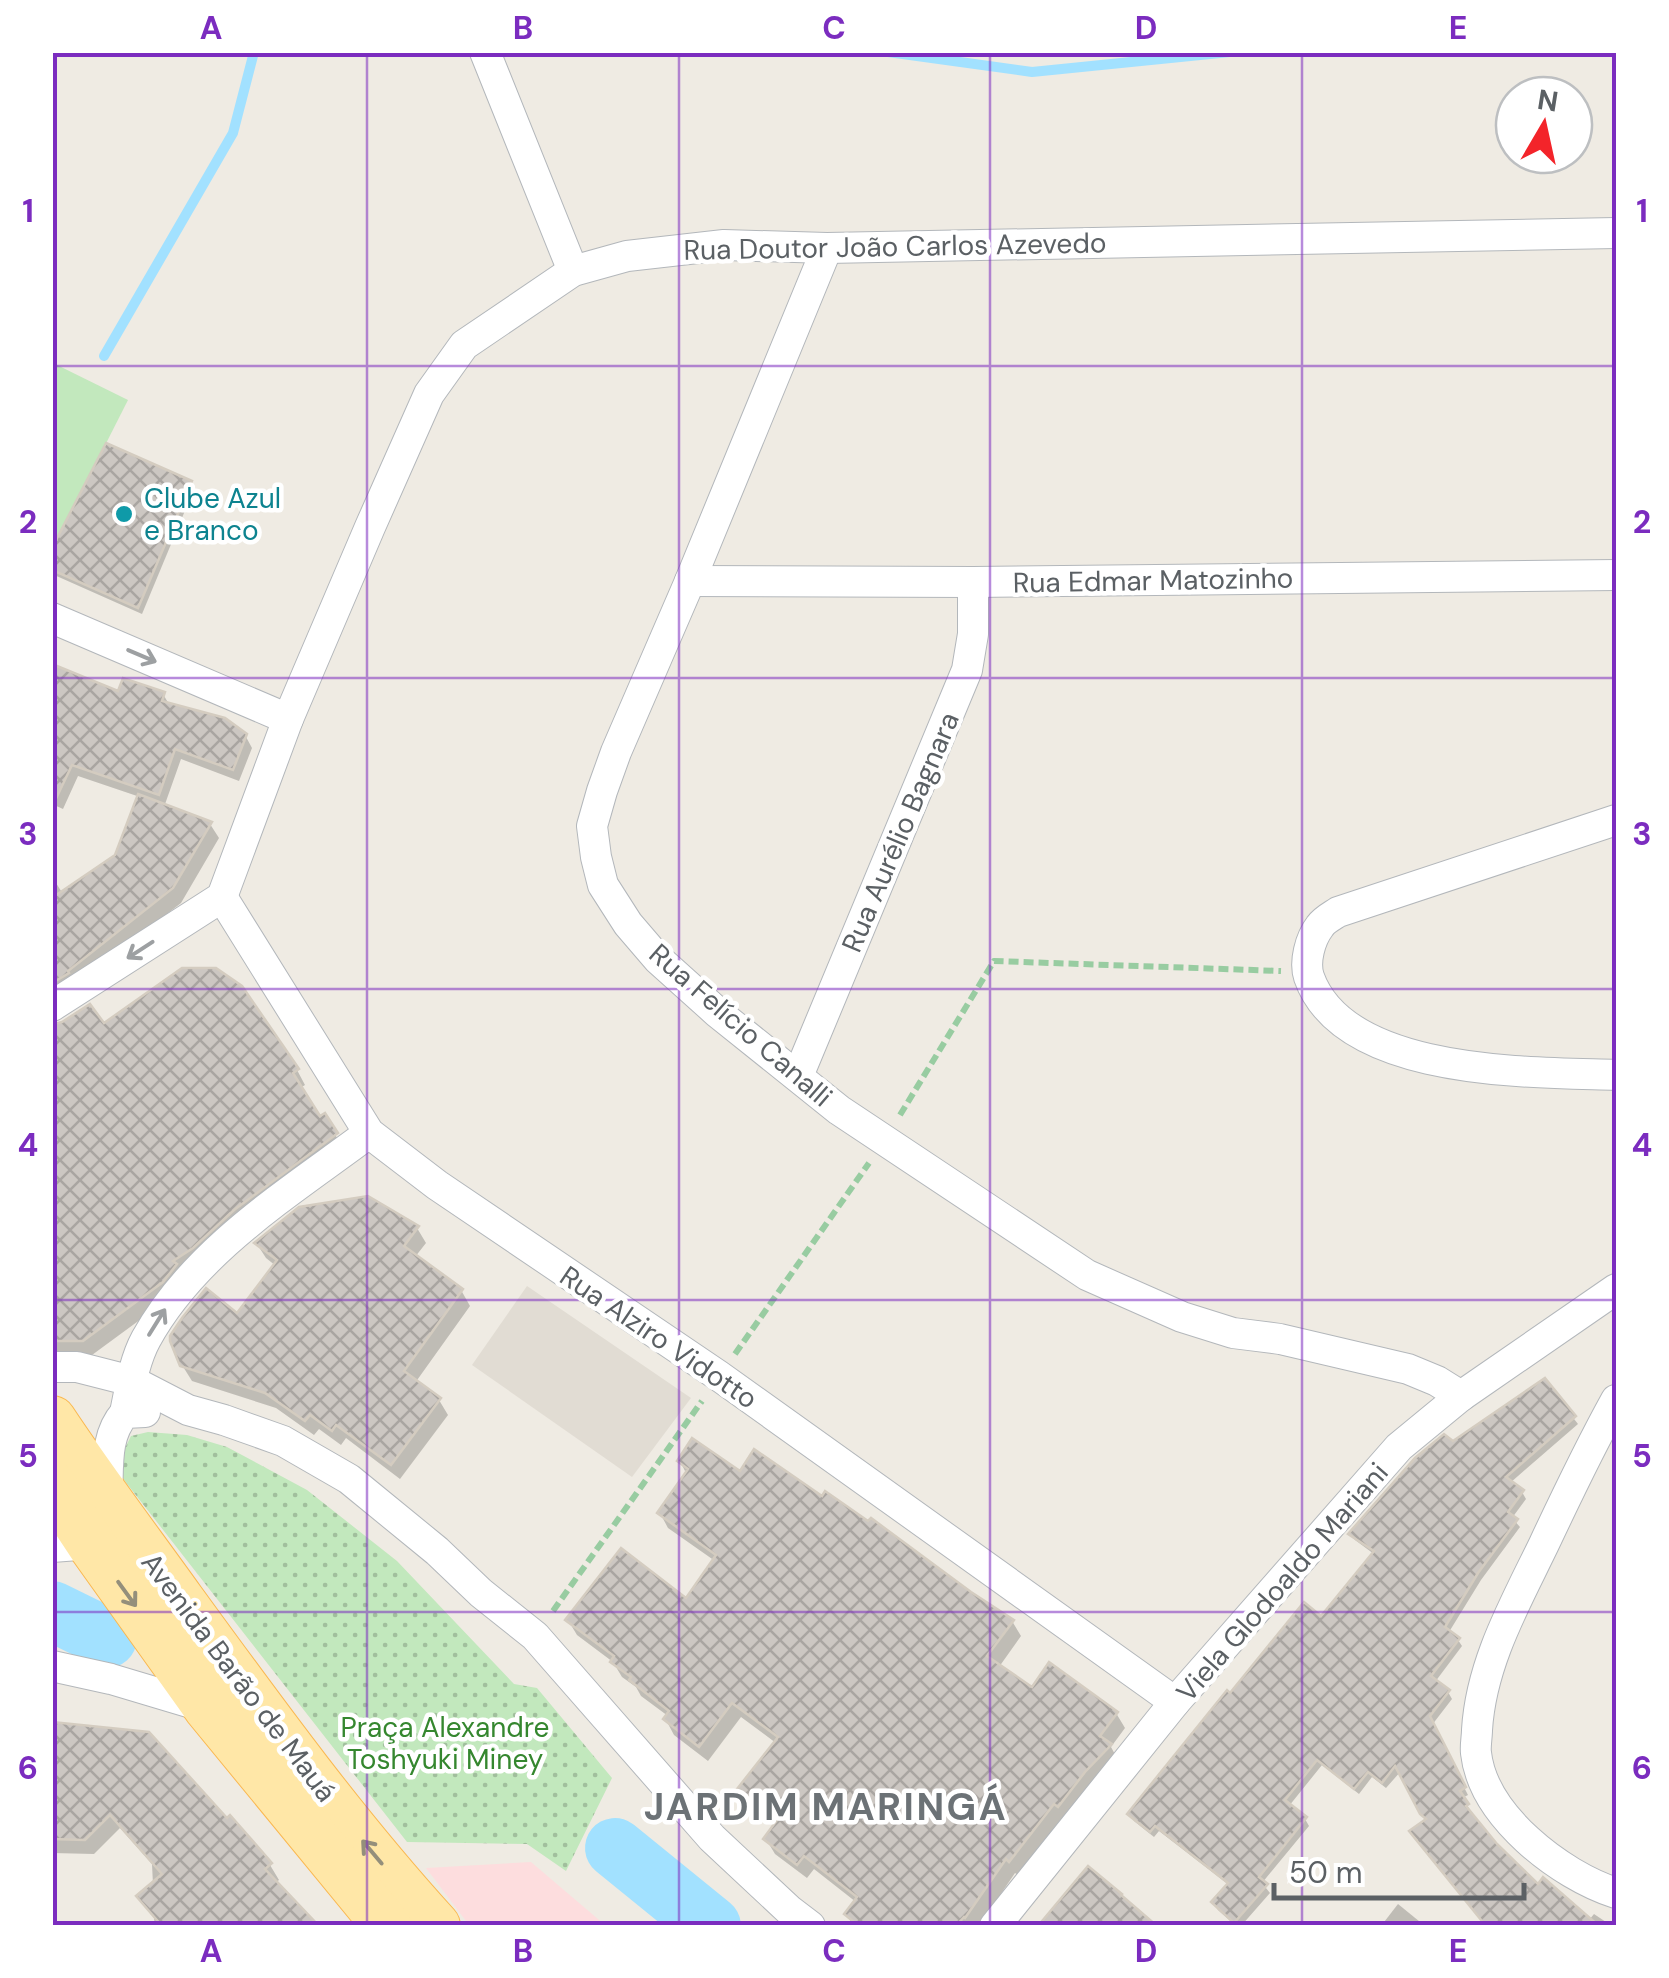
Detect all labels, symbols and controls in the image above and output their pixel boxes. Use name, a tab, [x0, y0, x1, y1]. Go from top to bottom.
text: A	[200, 7, 222, 49]
text: B	[513, 7, 533, 49]
text: C	[822, 7, 846, 49]
text: D	[1135, 7, 1157, 49]
text: E	[1449, 7, 1467, 49]
north arrow	[1494, 75, 1594, 175]
text: N	[1535, 81, 1561, 121]
text: 1	[22, 190, 34, 232]
text: 1	[1636, 190, 1648, 232]
street label: Rua Doutor João Carlos Azevedo	[683, 224, 1107, 269]
place label: Clube Azul e Branco	[144, 480, 281, 549]
text: 2	[19, 501, 37, 543]
text: 2	[1633, 501, 1651, 543]
marker: Clube Azul e Branco	[113, 503, 135, 525]
street label: Rua Edmar Matozinho	[1012, 560, 1294, 601]
one-way arrow	[126, 649, 157, 667]
street label: Rua Aurélio Bagnara	[833, 707, 968, 958]
text: 3	[18, 813, 38, 855]
text: 3	[1632, 813, 1652, 855]
street label: Rua Felício Canalli	[641, 936, 840, 1115]
one-way arrow	[126, 939, 154, 960]
text: 4	[18, 1124, 38, 1166]
text: 4	[1632, 1124, 1652, 1166]
street label: Rua Alziro Vidotto	[553, 1258, 765, 1417]
one-way arrow	[147, 1308, 167, 1337]
text: 5	[18, 1435, 38, 1477]
text: 5	[1632, 1435, 1652, 1477]
street label: Viela Glodoaldo Mariani	[1168, 1455, 1397, 1710]
street label: Avenida Barão de Mauá	[133, 1545, 345, 1809]
one-way arrow	[116, 1580, 137, 1607]
park label: Praça Alexandre Toshyuki Miney	[340, 1709, 550, 1778]
text: 6	[18, 1747, 38, 1789]
text: 6	[1632, 1747, 1652, 1789]
district label: JARDIM MARINGÁ	[644, 1782, 1008, 1832]
scale bar	[1274, 1838, 1524, 1900]
one-way arrow	[361, 1839, 383, 1865]
text: 50 m	[1289, 1853, 1363, 1892]
text: A	[200, 1930, 222, 1972]
text: B	[513, 1930, 533, 1972]
text: C	[822, 1930, 846, 1972]
text: D	[1135, 1930, 1157, 1972]
text: E	[1449, 1930, 1467, 1972]

